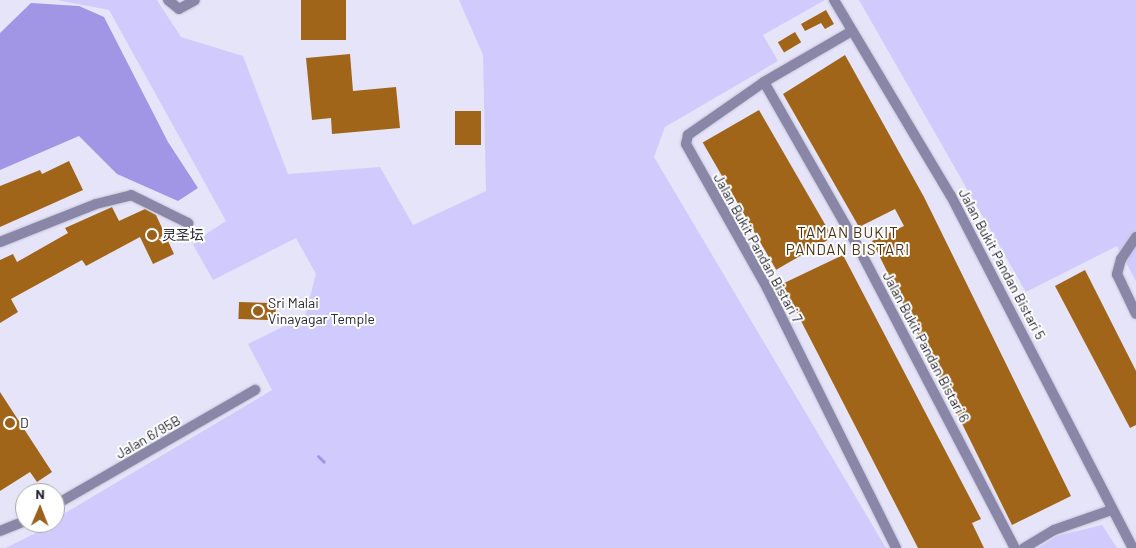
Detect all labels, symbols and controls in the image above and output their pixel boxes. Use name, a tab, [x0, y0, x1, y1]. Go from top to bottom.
street label: Jalan Bukit Pandan Bistari 7	[710, 170, 806, 326]
street label: Jalan Bukit Pandan Bistari 5	[955, 186, 1049, 342]
district label: TAMAN BUKIT PANDAN BISTARI	[784, 223, 912, 258]
place label: 灵圣坛	[162, 227, 204, 243]
marker: 灵圣坛	[146, 229, 158, 241]
street label: Jalan Bukit Pandan Bistari 6	[879, 269, 973, 425]
place label: Sri Malai Vinayagar Temple	[268, 295, 375, 328]
marker: Sri Malai Vinayagar Temple	[252, 305, 264, 317]
street label: Jalan 6/95B	[113, 412, 183, 462]
place label: D	[20, 415, 29, 431]
marker: D	[4, 417, 16, 429]
north arrow	[15, 483, 65, 533]
text: N	[35, 485, 45, 502]

